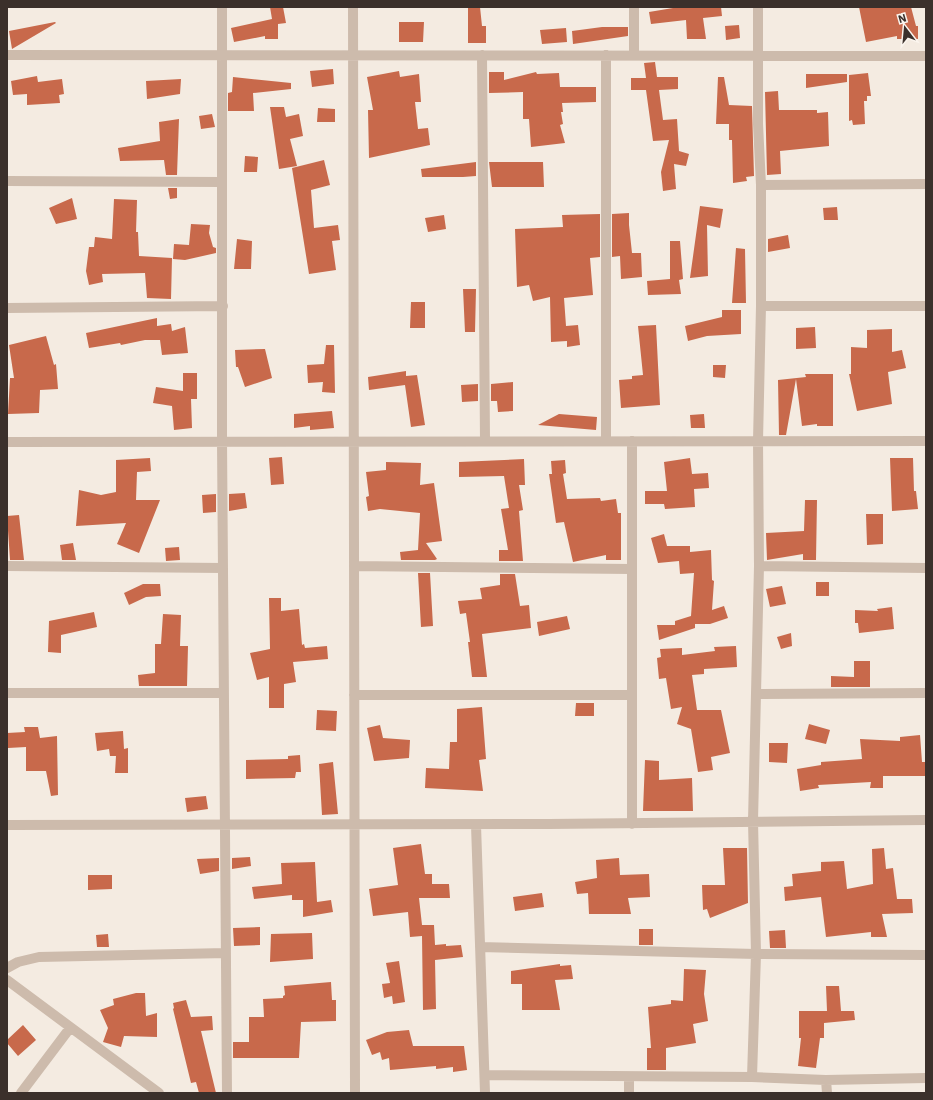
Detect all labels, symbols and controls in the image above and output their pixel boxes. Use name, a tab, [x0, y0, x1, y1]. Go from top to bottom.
north arrow	[885, 8, 925, 48]
text: N	[896, 11, 908, 26]

